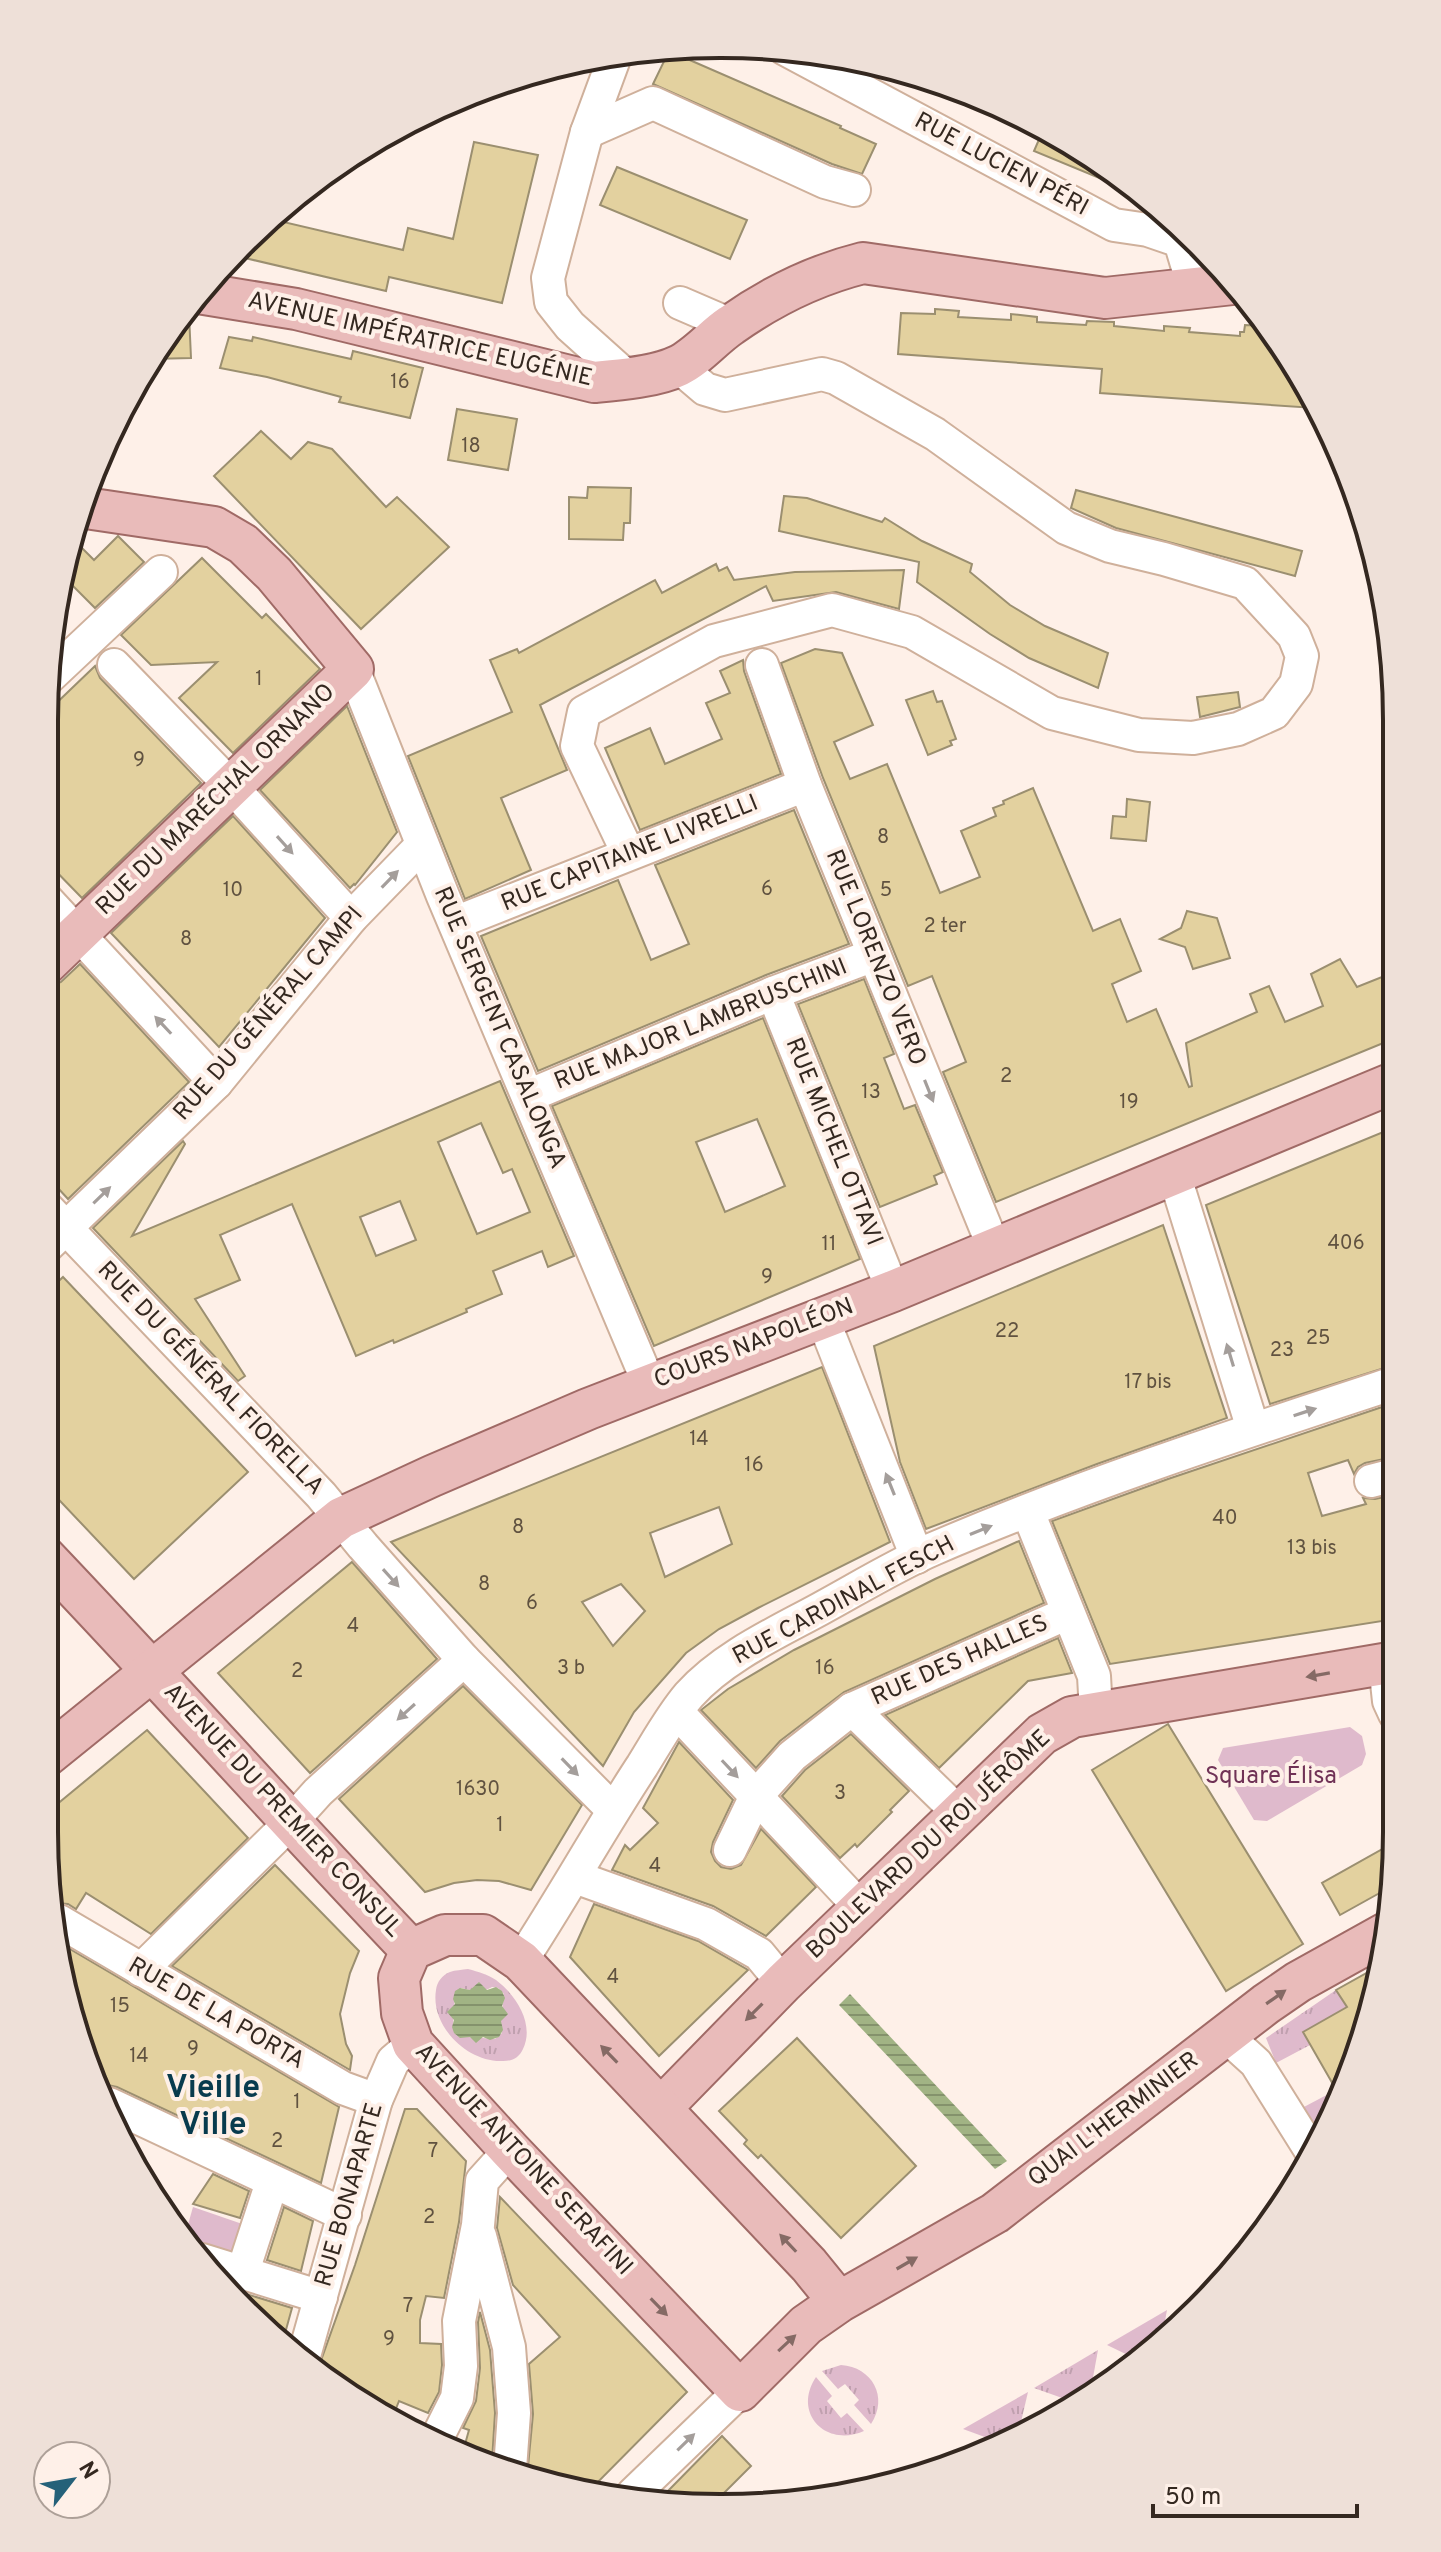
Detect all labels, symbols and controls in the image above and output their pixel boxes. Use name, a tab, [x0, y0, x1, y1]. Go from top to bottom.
street label: RUE LUCIEN PÉRI	[909, 105, 1094, 224]
street label: AVENUE IMPÉRATRICE EUGÉNIE	[245, 284, 596, 394]
house number: 16	[390, 370, 410, 396]
house number: 18	[461, 434, 481, 460]
house number: 1	[255, 667, 263, 693]
street label: RUE DU MARÉCHAL ORNANO	[89, 676, 342, 922]
house number: 9	[133, 748, 145, 774]
street label: RUE CAPITAINE LIVRELLI	[497, 789, 763, 919]
house number: 8	[877, 825, 889, 851]
one-way arrow	[275, 835, 293, 854]
street label: RUE LORENZO VERO	[818, 846, 932, 1070]
one-way arrow	[380, 870, 398, 889]
house number: 6	[761, 877, 773, 903]
house number: 10	[223, 878, 243, 904]
house number: 5	[880, 878, 892, 904]
street label: RUE SERGENT CASALONGA	[426, 883, 572, 1173]
street label: RUE DU GÉNÉRAL CAMPI	[166, 899, 370, 1127]
house number: 2 ter	[923, 914, 967, 940]
house number: 8	[180, 927, 192, 953]
street label: RUE MAJOR LAMBRUSCHINI	[550, 952, 852, 1098]
one-way arrow	[155, 1016, 173, 1035]
street label: RUE MICHEL OTTAVI	[778, 1034, 888, 1250]
house number: 2	[1000, 1064, 1012, 1090]
one-way arrow	[922, 1079, 935, 1103]
house number: 13	[861, 1080, 881, 1106]
house number: 19	[1119, 1090, 1139, 1116]
one-way arrow	[92, 1186, 111, 1204]
house number: 406	[1327, 1231, 1365, 1257]
house number: 11	[822, 1232, 836, 1258]
street label: RUE DU GÉNÉRAL FIORELLA	[90, 1254, 331, 1502]
house number: 9	[761, 1265, 773, 1291]
street label: COURS NAPOLÉON	[649, 1290, 858, 1396]
house number: 22	[995, 1319, 1019, 1345]
house number: 25	[1306, 1326, 1330, 1352]
house number: 23	[1270, 1338, 1294, 1364]
one-way arrow	[1223, 1343, 1236, 1367]
house number: 17 bis	[1124, 1370, 1172, 1396]
one-way arrow	[1293, 1406, 1317, 1418]
house number: 14	[689, 1427, 709, 1453]
house number: 16	[744, 1453, 764, 1479]
one-way arrow	[883, 1472, 896, 1496]
house number: 40	[1212, 1506, 1238, 1532]
house number: 8	[512, 1515, 524, 1541]
one-way arrow	[969, 1523, 993, 1536]
street label: RUE CARDINAL FESCH	[728, 1530, 960, 1672]
house number: 13 bis	[1287, 1536, 1337, 1562]
one-way arrow	[382, 1569, 400, 1588]
house number: 8	[478, 1572, 490, 1598]
house number: 6	[526, 1591, 538, 1617]
street label: RUE DES HALLES	[867, 1609, 1053, 1713]
house number: 4	[347, 1614, 359, 1640]
house number: 3 b	[557, 1656, 585, 1682]
house number: 16	[815, 1656, 835, 1682]
house number: 2	[291, 1659, 303, 1685]
one-way arrow	[1305, 1669, 1330, 1681]
street label: AVENUE DU PREMIER CONSUL	[156, 1678, 408, 1944]
one-way arrow	[397, 1703, 417, 1720]
street label: BOULEVARD DU ROI JÉRÔME	[799, 1722, 1057, 1966]
one-way arrow	[560, 1757, 579, 1776]
one-way arrow	[721, 1759, 739, 1778]
park label: Square Élisa	[1205, 1760, 1337, 1792]
house number: 1630	[456, 1777, 500, 1803]
house number: 3	[834, 1781, 846, 1807]
house number: 1	[496, 1813, 504, 1839]
house number: 4	[649, 1854, 661, 1880]
street label: RUE DE LA PORTA	[122, 1951, 310, 2077]
house number: 4	[607, 1965, 619, 1991]
one-way arrow	[1266, 1990, 1287, 2005]
house number: 15	[110, 1994, 130, 2020]
one-way arrow	[745, 2002, 764, 2021]
house number: 9	[187, 2037, 199, 2063]
street label: AVENUE ANTOINE SERAFINI	[408, 2038, 638, 2282]
house number: 14	[129, 2044, 149, 2070]
one-way arrow	[601, 2045, 619, 2064]
street label: QUAI L'HERMINIER	[1023, 2046, 1205, 2194]
district label: Vieille Ville	[166, 2069, 260, 2146]
house number: 1	[293, 2090, 301, 2116]
street label: RUE BONAPARTE	[309, 2100, 391, 2290]
house number: 2	[271, 2129, 283, 2155]
house number: 7	[428, 2139, 438, 2165]
house number: 2	[423, 2205, 435, 2231]
one-way arrow	[780, 2234, 798, 2253]
one-way arrow	[896, 2256, 918, 2270]
house number: 7	[403, 2294, 413, 2320]
one-way arrow	[650, 2297, 668, 2316]
house number: 9	[383, 2327, 395, 2353]
one-way arrow	[776, 2335, 796, 2352]
one-way arrow	[677, 2433, 696, 2451]
north arrow	[32, 2440, 112, 2520]
text: N	[71, 2457, 103, 2485]
scale bar	[1153, 2468, 1357, 2518]
text: 50 m	[1165, 2483, 1221, 2513]

